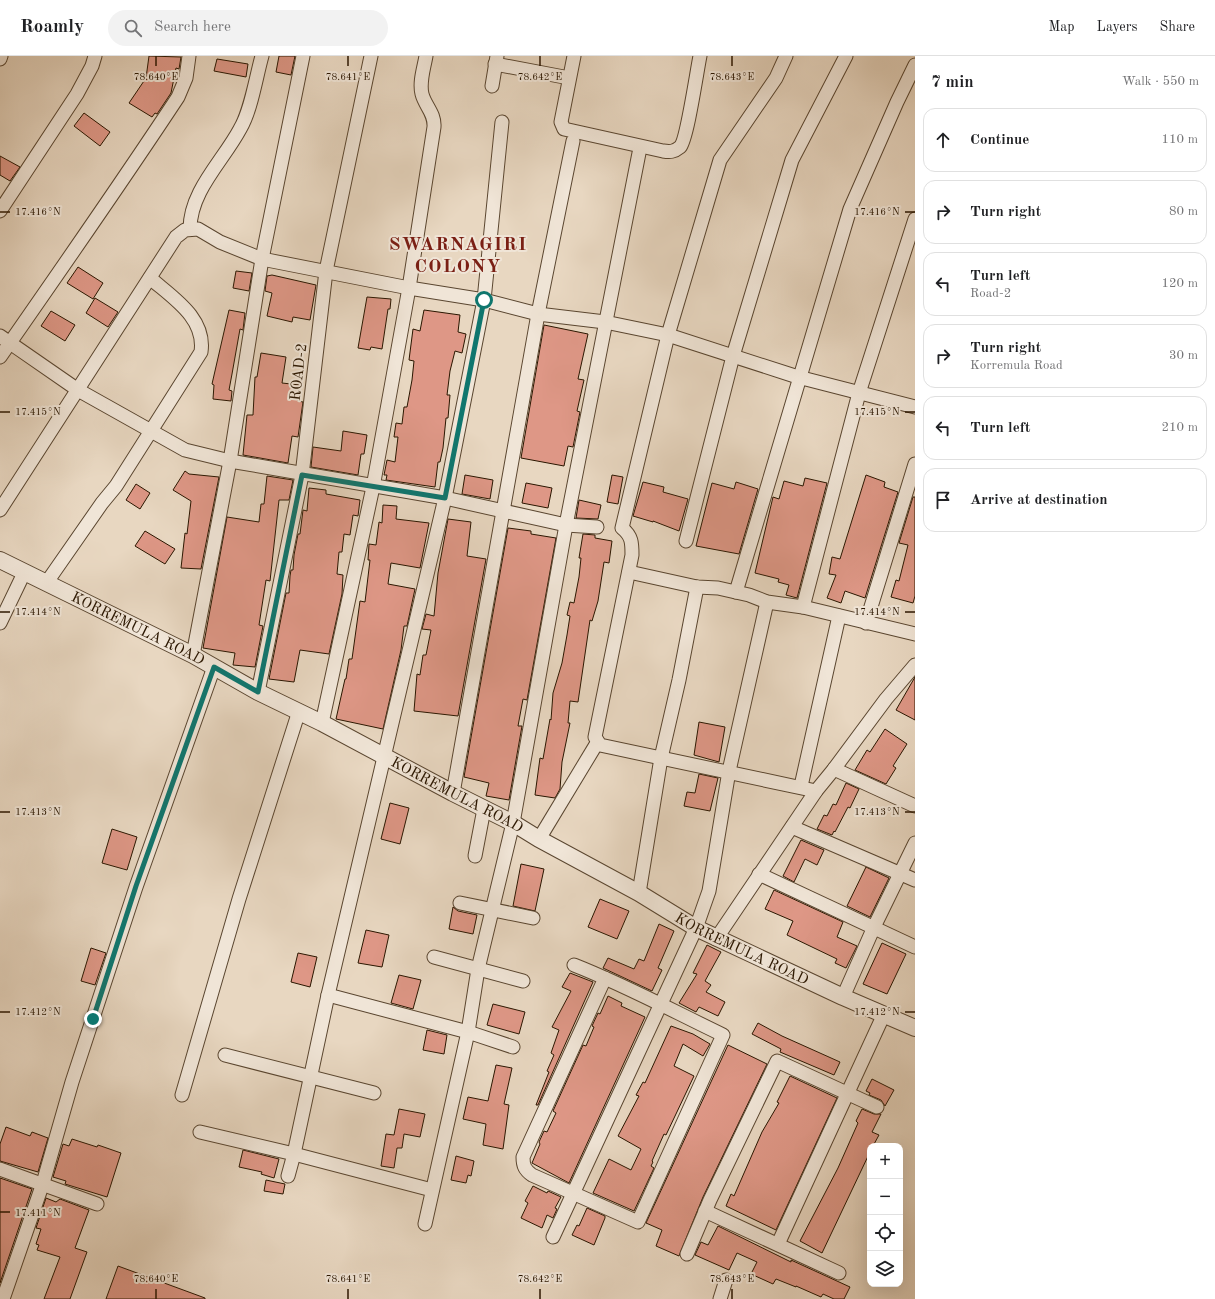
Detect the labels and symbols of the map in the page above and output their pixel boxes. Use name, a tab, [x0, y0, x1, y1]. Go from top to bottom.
text: 78.640°E	[134, 72, 178, 82]
text: 78.641°E	[326, 72, 370, 82]
text: 78.642°E	[518, 72, 562, 82]
text: 78.643°E	[710, 72, 754, 82]
text: 17.416°N	[15, 207, 61, 217]
text: 17.416°N	[854, 207, 900, 217]
district label: SWARNAGIRI COLONY	[389, 236, 527, 277]
route start	[475, 291, 493, 309]
street label: ROAD-2	[289, 343, 310, 402]
text: 17.415°N	[15, 407, 61, 417]
text: 17.415°N	[854, 407, 900, 417]
street label: KORREMULA ROAD	[68, 590, 207, 669]
text: 17.414°N	[15, 607, 61, 617]
text: 17.414°N	[854, 607, 900, 617]
street label: KORREMULA ROAD	[388, 755, 525, 836]
text: 17.413°N	[15, 807, 61, 817]
text: 17.413°N	[854, 807, 900, 817]
street label: KORREMULA ROAD	[672, 911, 810, 989]
text: 17.412°N	[15, 1007, 61, 1017]
text: 17.412°N	[854, 1007, 900, 1017]
route end	[84, 1010, 102, 1028]
text: 17.411°N	[15, 1208, 61, 1218]
text: 78.640°E	[134, 1274, 178, 1284]
text: 78.641°E	[326, 1274, 370, 1284]
text: 78.642°E	[518, 1274, 562, 1284]
text: 78.643°E	[710, 1274, 754, 1284]

